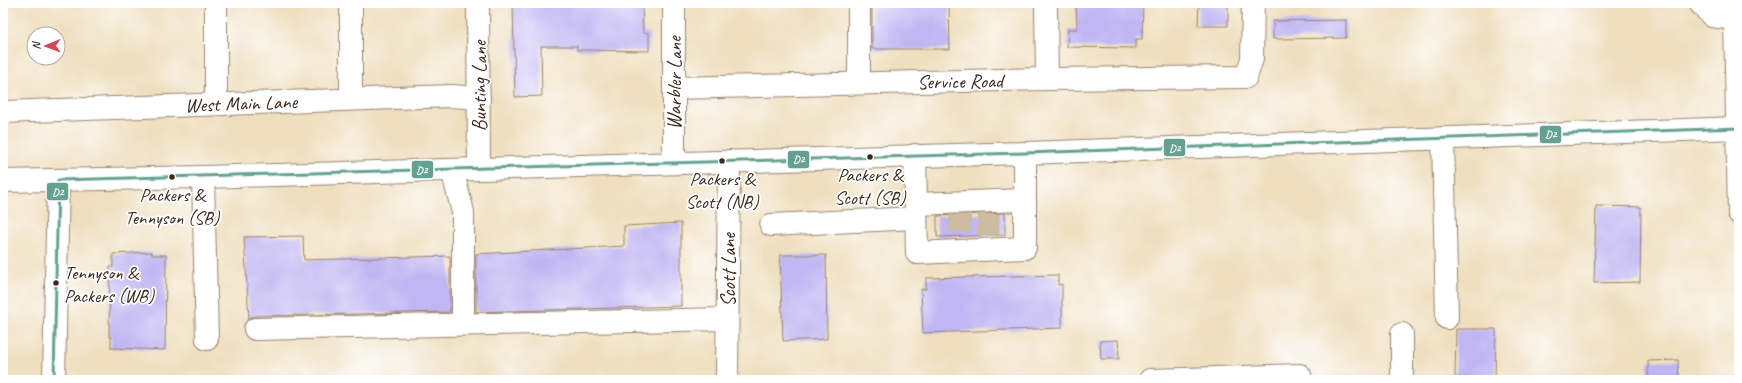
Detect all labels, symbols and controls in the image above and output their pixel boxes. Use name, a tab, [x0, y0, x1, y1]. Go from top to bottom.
north arrow	[26, 26, 66, 66]
street label: Warbler Lane	[662, 35, 687, 130]
street label: Bunting Lane	[467, 39, 492, 131]
text: N	[29, 40, 43, 50]
street label: Service Road	[917, 68, 1006, 95]
street label: West Main Lane	[185, 89, 299, 118]
line badge: D2	[1539, 125, 1562, 144]
text: D2	[1545, 127, 1558, 141]
line badge: D2	[1163, 138, 1186, 157]
text: D2	[1169, 141, 1182, 155]
line badge: D2	[787, 150, 810, 169]
text: D2	[793, 152, 806, 166]
marker: Packers & Scott (SB)	[865, 152, 875, 162]
marker: Packers & Scott (NB)	[717, 156, 727, 166]
line badge: D2	[411, 160, 434, 179]
text: D2	[416, 163, 429, 177]
place label: Packers & Scott (SB)	[835, 163, 907, 210]
place label: Packers & Scott (NB)	[685, 167, 760, 214]
marker: Packers & Tennyson (SB)	[167, 172, 177, 182]
line badge: D2	[46, 182, 69, 201]
place label: Packers & Tennyson (SB)	[125, 183, 221, 230]
text: D2	[52, 185, 65, 199]
street label: Scott Lane	[716, 232, 741, 307]
place label: Tennyson & Packers (WB)	[64, 261, 156, 308]
marker: Tennyson & Packers (WB)	[51, 278, 61, 288]

